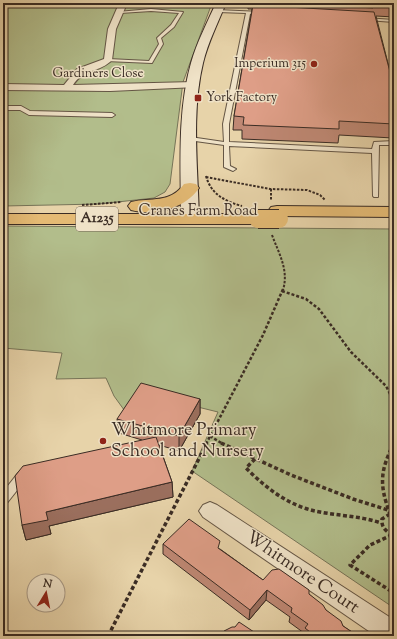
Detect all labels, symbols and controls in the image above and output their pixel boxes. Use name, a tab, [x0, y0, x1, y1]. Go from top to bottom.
place label: Imperium 315	[234, 55, 307, 73]
marker: Imperium 315	[309, 59, 319, 69]
street label: Gardiners Close	[53, 65, 144, 83]
place label: York Factory	[206, 89, 278, 107]
marker: York Factory	[193, 93, 203, 103]
street label: Cranes Farm Road	[139, 201, 258, 222]
road number: A1235	[76, 207, 118, 231]
place label: Whitmore Primary School and Nursery	[111, 418, 264, 465]
marker: Whitmore Primary School and Nursery	[98, 436, 108, 446]
street label: Whitmore Court	[240, 525, 364, 621]
north arrow	[26, 573, 66, 613]
text: N	[41, 575, 53, 593]

